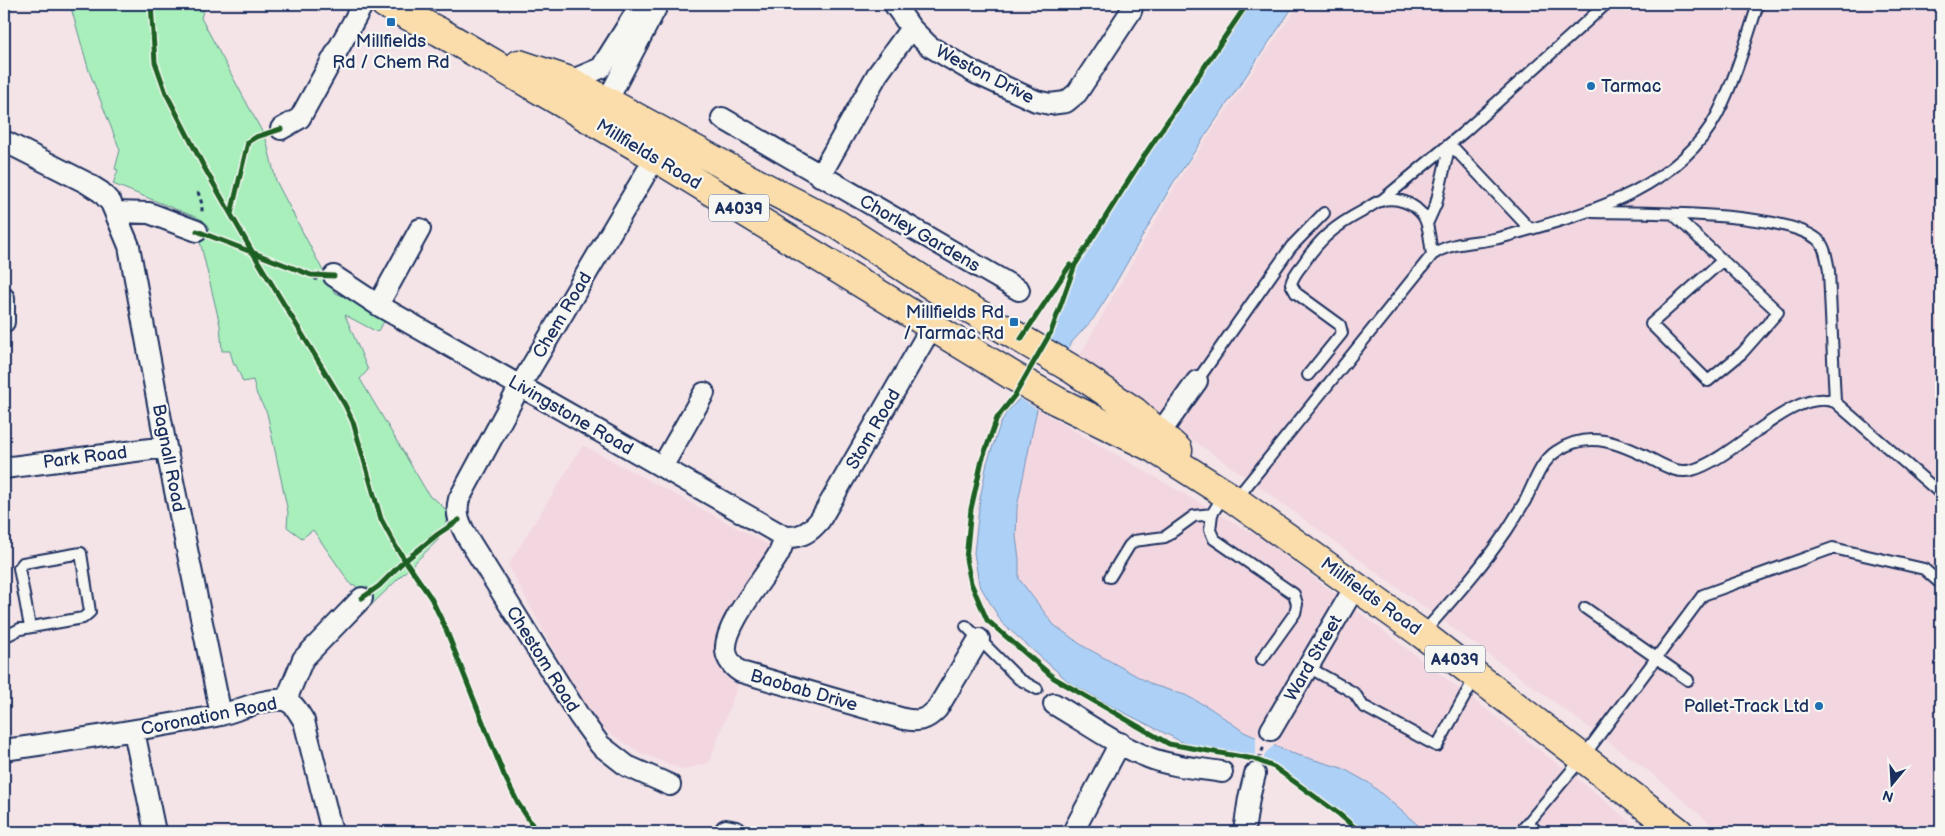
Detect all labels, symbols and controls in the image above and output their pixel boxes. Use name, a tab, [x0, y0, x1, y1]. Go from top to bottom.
marker: Millfields Rd / Chem Rd	[385, 16, 397, 28]
place label: Millfields Rd / Chem Rd	[332, 31, 450, 73]
street label: Weston Drive	[932, 41, 1038, 108]
place label: Tarmac	[1601, 76, 1661, 97]
marker: Tarmac	[1585, 80, 1597, 92]
street label: Millfields Road	[592, 115, 705, 194]
street label: Chorley Gardens	[856, 190, 984, 276]
road number: A4039	[709, 194, 769, 222]
street label: Chem Road	[529, 268, 596, 362]
place label: Millfields Rd / Tarmac Rd	[903, 302, 1004, 344]
marker: Millfields Rd / Tarmac Rd	[1008, 316, 1020, 328]
street label: Livingstone Road	[505, 371, 637, 460]
street label: Stom Road	[842, 385, 905, 473]
street label: Bagnall Road	[148, 402, 189, 514]
street label: Park Road	[42, 442, 128, 473]
street label: Millfields Road	[1317, 553, 1425, 640]
street label: Chestom Road	[502, 602, 583, 716]
street label: Ward Street	[1280, 611, 1347, 705]
road number: A4039	[1425, 646, 1485, 672]
street label: Baobab Drive	[748, 665, 860, 716]
street label: Coronation Road	[139, 693, 279, 740]
place label: Pallet-Track Ltd	[1684, 696, 1809, 717]
marker: Pallet-Track Ltd	[1813, 700, 1825, 712]
north arrow	[1868, 758, 1918, 808]
text: N	[1881, 786, 1896, 806]

